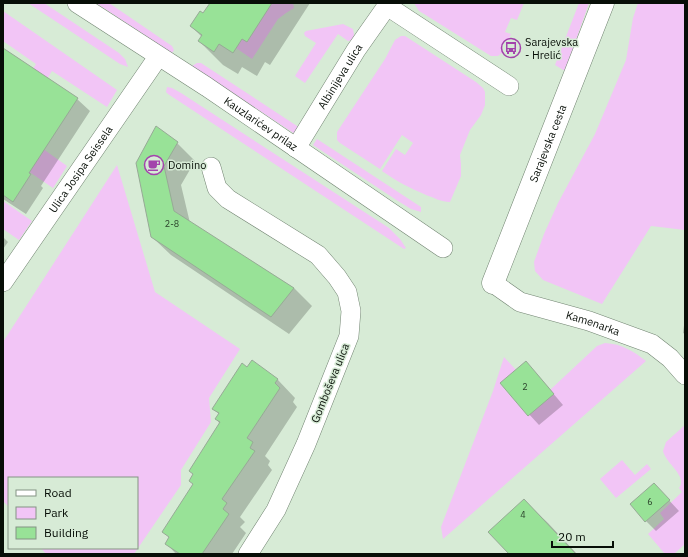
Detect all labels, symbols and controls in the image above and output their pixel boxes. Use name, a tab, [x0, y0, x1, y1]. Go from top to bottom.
place label: Sarajevska - Hrelić	[525, 35, 578, 62]
bus stop icon: Sarajevska - Hrelić	[500, 37, 522, 59]
street label: Albinijeva ulica	[315, 41, 365, 112]
street label: Kauzlarićev prilaz	[221, 94, 300, 154]
street label: Sarajevska cesta	[526, 102, 569, 184]
street label: Ulica Josipa Seissela	[46, 123, 116, 215]
cafe icon: Domino	[143, 154, 165, 176]
place label: Domino	[168, 158, 206, 172]
house number: 2-8	[165, 218, 179, 229]
street label: Kamenarka	[564, 308, 622, 339]
street label: Gomboševa ulica	[308, 341, 352, 425]
house number: 2	[522, 381, 528, 392]
legend	[8, 477, 138, 549]
text: Road	[44, 485, 72, 500]
house number: 6	[647, 496, 653, 507]
text: Park	[44, 505, 69, 520]
house number: 4	[520, 509, 526, 520]
scale bar	[552, 523, 613, 549]
text: Building	[44, 525, 89, 540]
text: 20 m	[558, 529, 586, 544]

